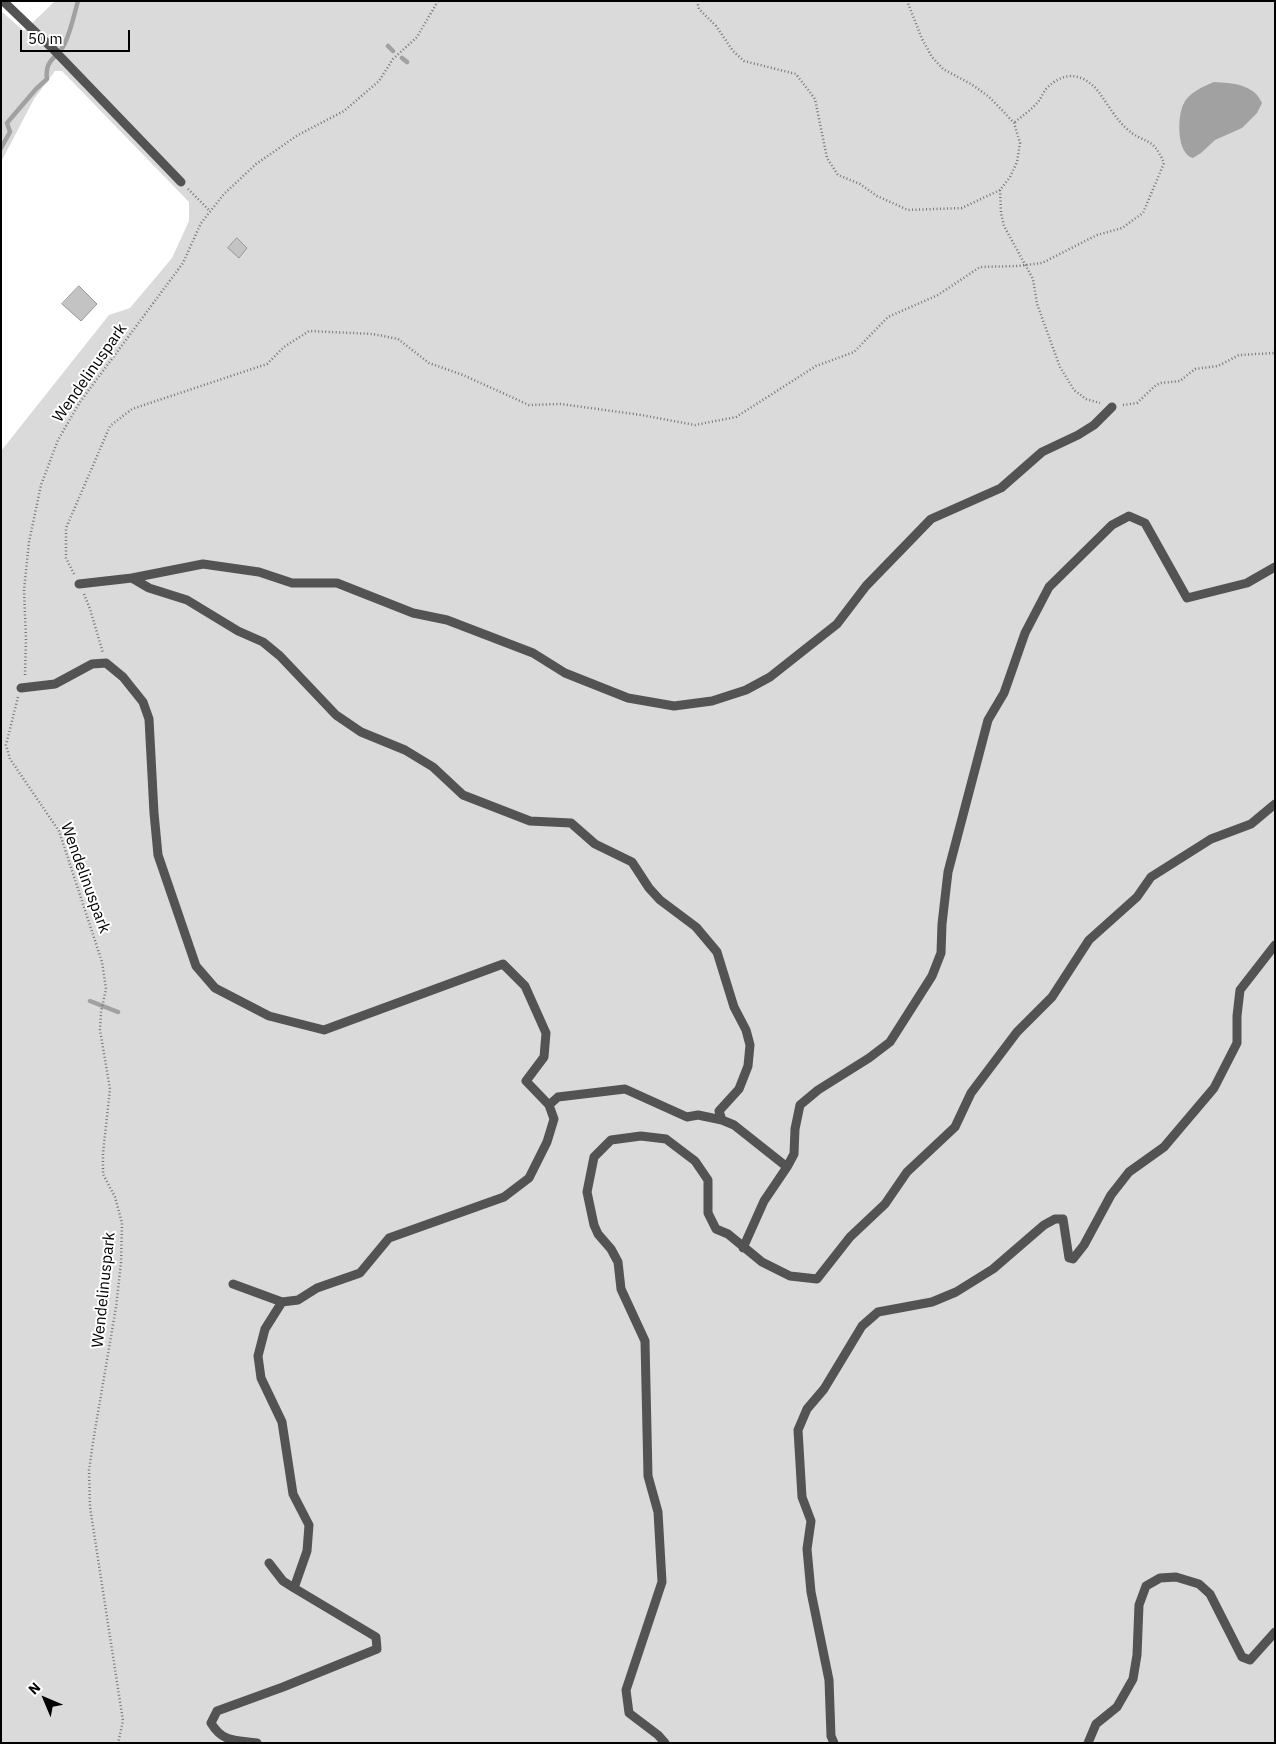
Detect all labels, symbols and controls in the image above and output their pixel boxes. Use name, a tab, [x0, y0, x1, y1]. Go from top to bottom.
scale bar	[22, 20, 132, 52]
text: 50 m	[28, 29, 63, 48]
street label: Wendelinuspark	[49, 320, 131, 426]
street label: Wendelinuspark	[56, 820, 114, 936]
street label: Wendelinuspark	[88, 1231, 120, 1349]
north arrow	[20, 1674, 70, 1724]
text: N	[24, 1678, 44, 1698]

